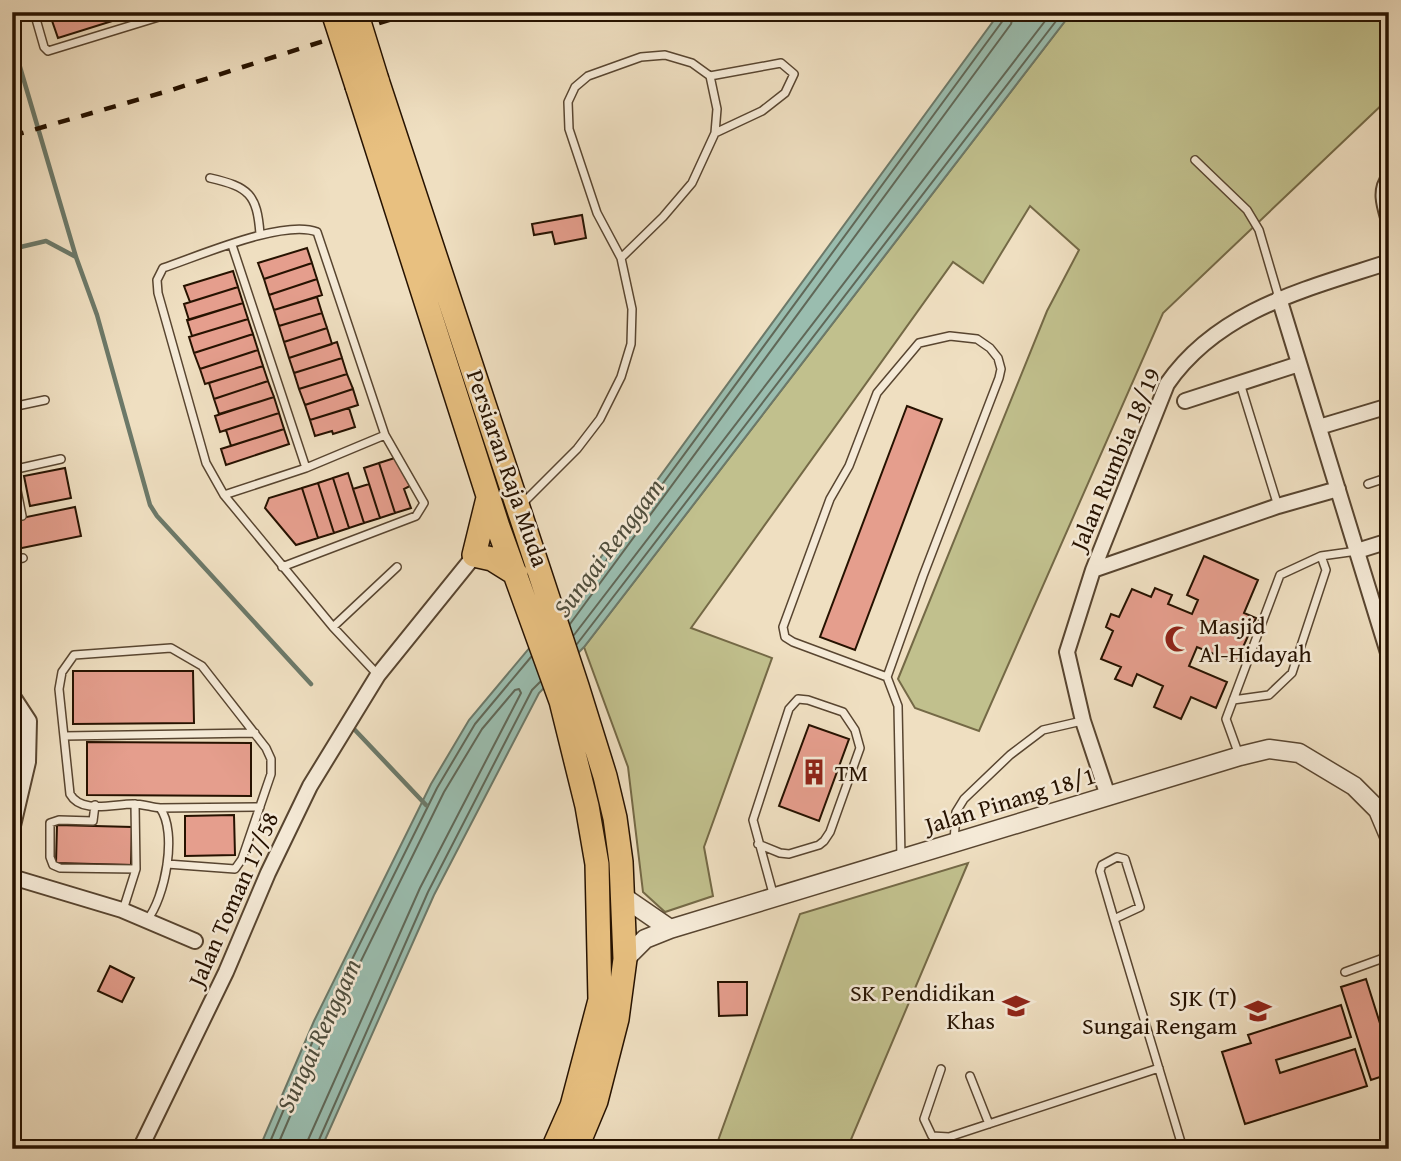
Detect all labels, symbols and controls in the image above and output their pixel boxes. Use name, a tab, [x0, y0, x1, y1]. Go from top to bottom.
street label: Jalan Rumbia 18/19	[1060, 362, 1169, 559]
street label: Persiaran Raja Muda	[458, 365, 558, 572]
water label: Sungai Renggam	[542, 469, 674, 625]
place label: Masjid Al-Hidayah	[1199, 608, 1312, 671]
mosque icon: Masjid Al-Hidayah	[1163, 624, 1193, 654]
place label: TM	[835, 755, 868, 790]
building icon: TM	[799, 757, 829, 787]
street label: Jalan Pinang 18/1	[917, 757, 1100, 843]
street label: Jalan Toman 17/58	[178, 806, 287, 995]
water label: Sungai Renggam	[265, 952, 371, 1118]
place label: SK Pendidikan Khas	[850, 975, 996, 1038]
place label: SJK (T) Sungai Rengam	[1082, 980, 1237, 1043]
school or university icon: SK Pendidikan Khas	[1001, 991, 1031, 1021]
school or university icon: SJK (T) Sungai Rengam	[1243, 996, 1273, 1026]

